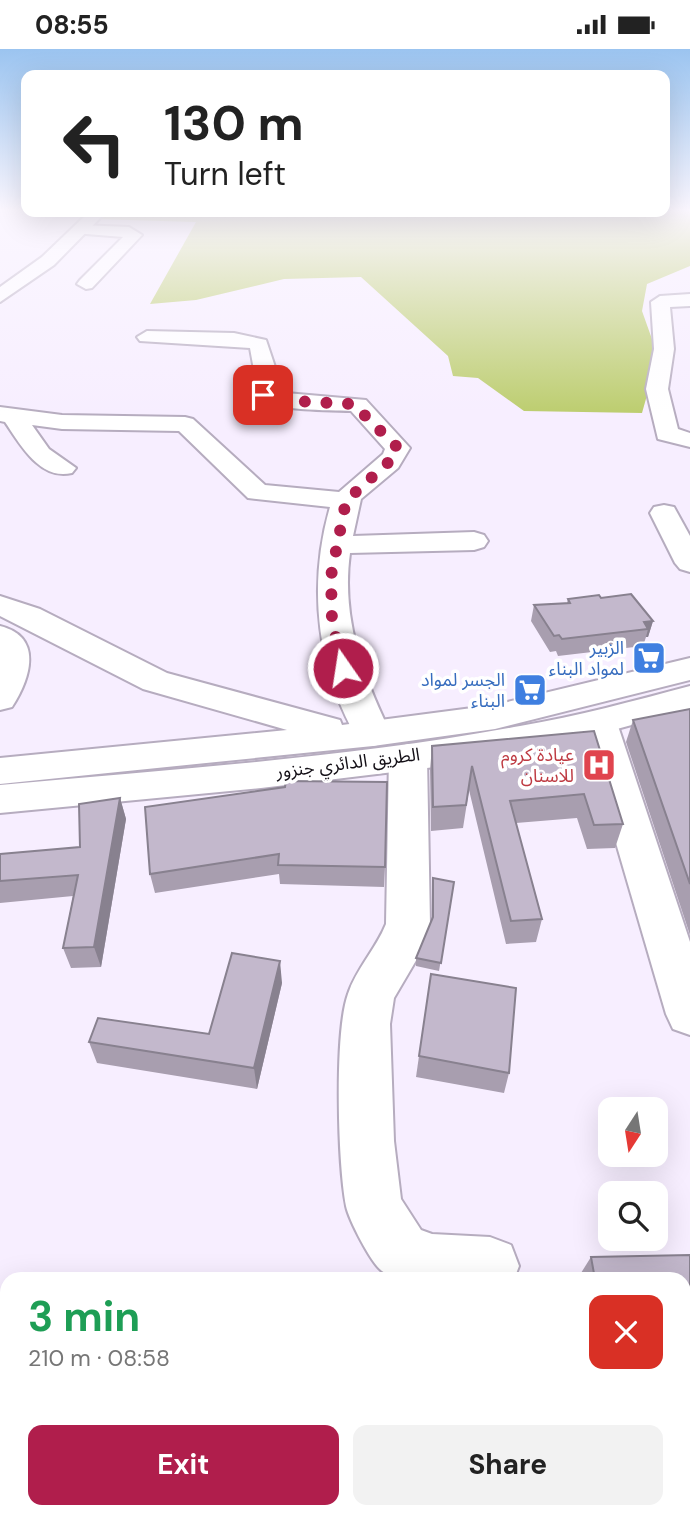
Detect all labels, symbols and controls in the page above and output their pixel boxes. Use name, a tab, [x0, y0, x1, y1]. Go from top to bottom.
text: 08:55	[35, 8, 109, 42]
text: 130 m	[164, 91, 304, 155]
icon: left	[49, 98, 140, 189]
text: Turn left	[164, 153, 286, 195]
pin	[233, 365, 293, 425]
icon: arrive	[244, 376, 282, 414]
position arrow	[306, 631, 380, 705]
place label: الزبير لمواد البناء	[549, 636, 624, 681]
supermarket icon: الزبير لمواد البناء	[630, 639, 668, 677]
place label: الجسر لمواد البناء	[421, 668, 505, 713]
supermarket icon: الجسر لمواد البناء	[511, 671, 549, 709]
street label: الطريق الدائري جنزور	[274, 742, 422, 785]
place label: عيادة كروم للاسنان	[501, 743, 574, 788]
hospital icon: عيادة كروم للاسنان	[580, 746, 618, 784]
north arrow	[598, 1097, 668, 1167]
map controls	[598, 1097, 668, 1251]
button: search	[598, 1181, 668, 1251]
text: 3 min	[28, 1289, 140, 1344]
button: close	[589, 1295, 663, 1369]
text: 210 m · 08:58	[28, 1343, 170, 1373]
button: Exit	[28, 1425, 339, 1505]
button: Share	[353, 1425, 663, 1505]

